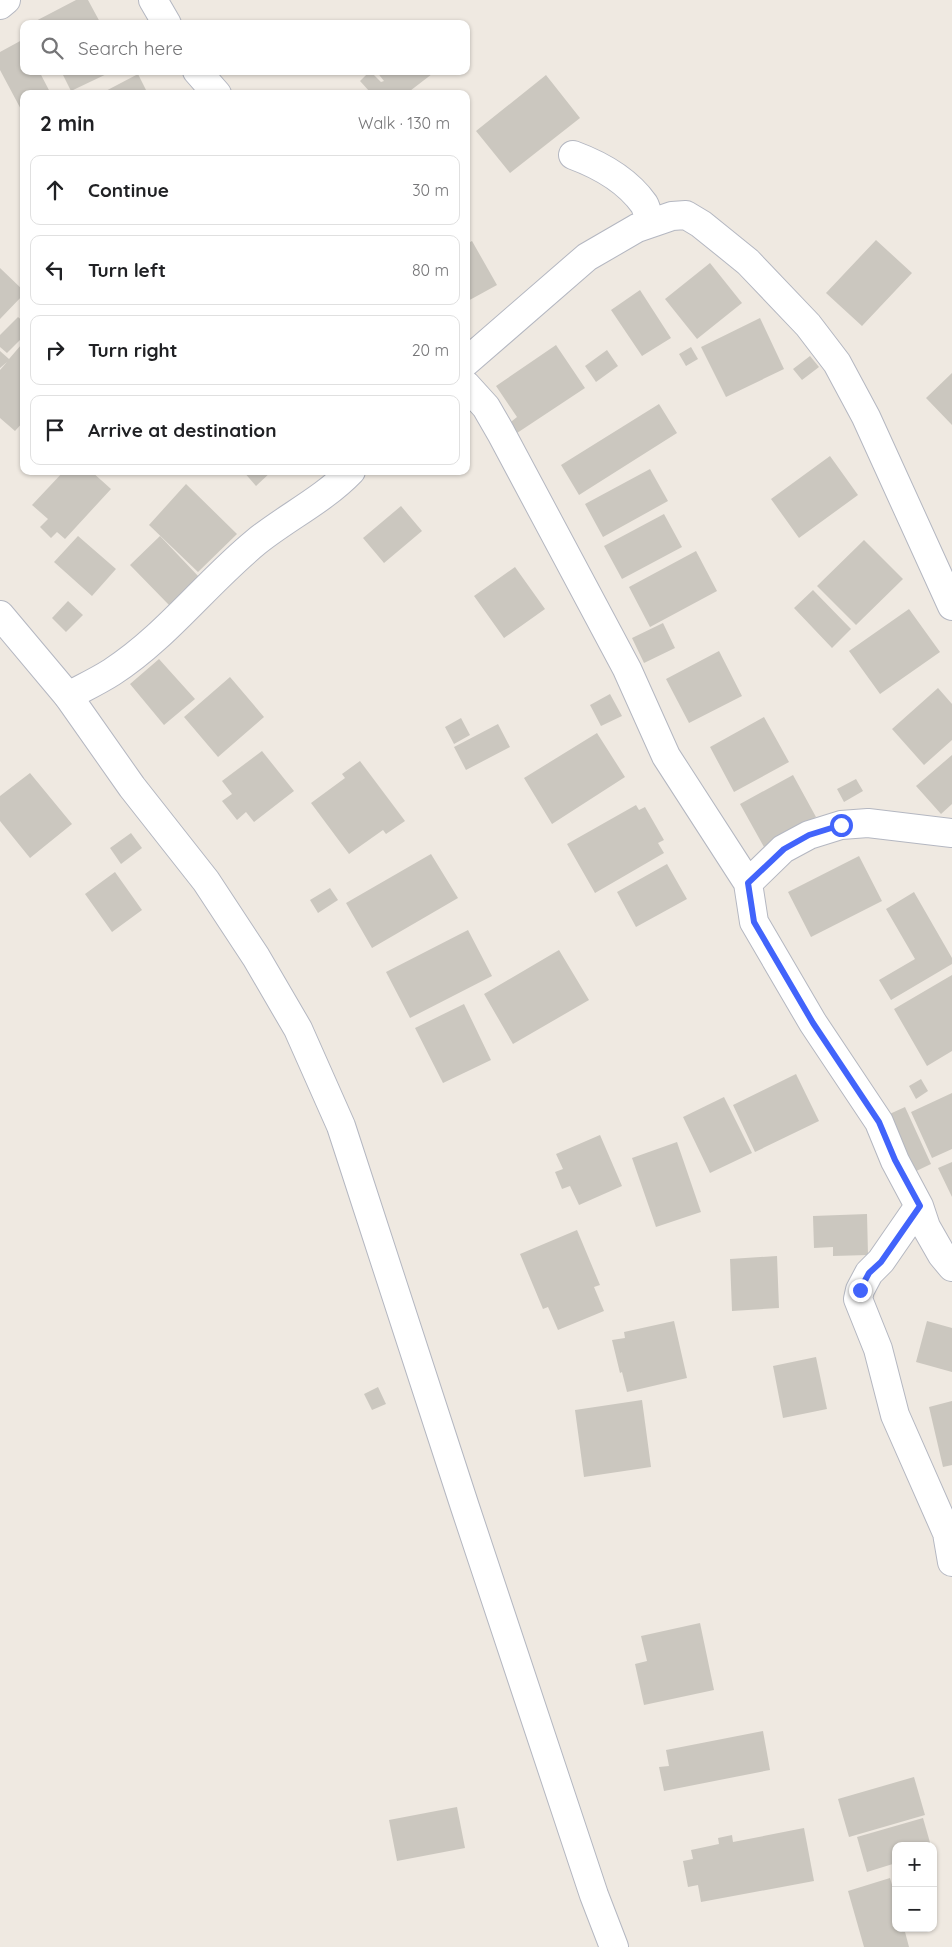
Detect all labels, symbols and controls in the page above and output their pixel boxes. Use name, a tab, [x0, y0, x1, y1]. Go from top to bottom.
search box	[20, 20, 470, 75]
icon: search	[38, 34, 66, 62]
text: Search here	[78, 36, 183, 60]
text: 2 min	[40, 110, 95, 136]
text: Walk · 130 m	[358, 113, 450, 133]
icon: ahead	[41, 176, 69, 204]
text: Continue	[88, 178, 169, 202]
text: 30 m	[412, 180, 449, 200]
icon: left	[41, 256, 69, 284]
text: Turn left	[88, 258, 166, 282]
text: 80 m	[412, 260, 449, 280]
icon: right	[41, 336, 69, 364]
text: Turn right	[88, 338, 177, 362]
text: 20 m	[412, 340, 449, 360]
icon: arrive	[41, 416, 69, 444]
text: Arrive at destination	[88, 418, 277, 442]
route start	[830, 814, 853, 837]
route end	[849, 1279, 872, 1302]
map controls	[892, 1842, 937, 1932]
button: +	[892, 1842, 937, 1887]
button: −	[892, 1887, 937, 1932]

